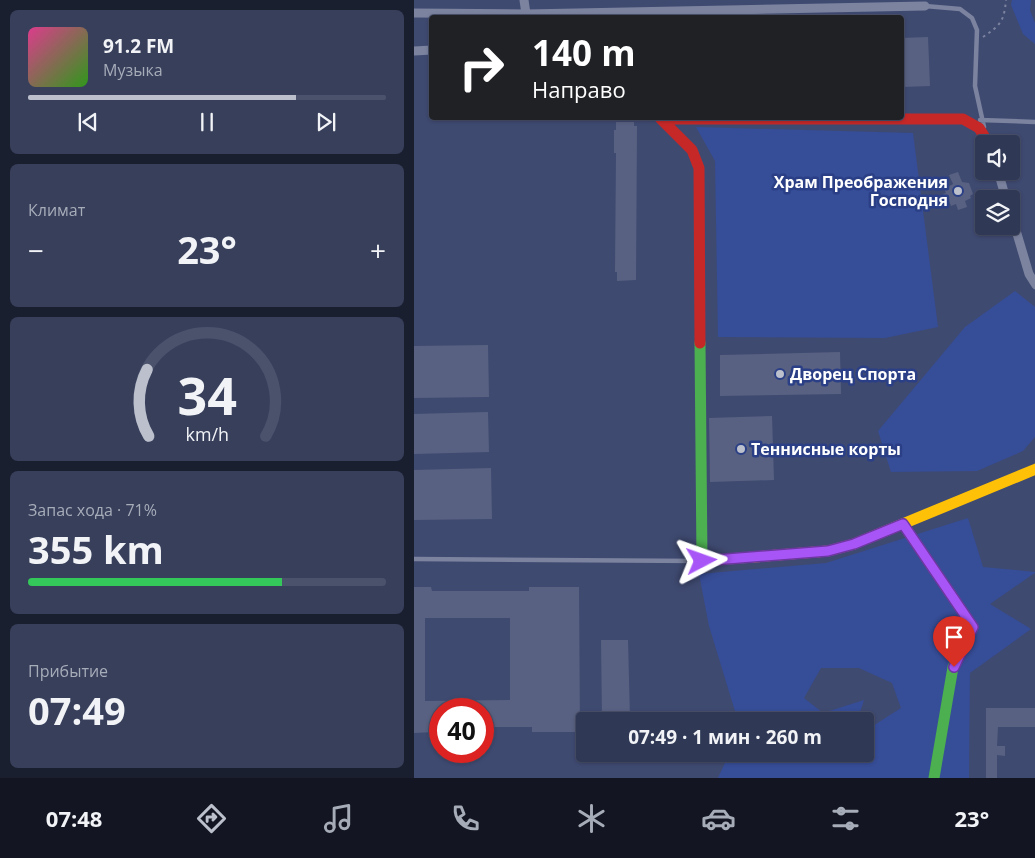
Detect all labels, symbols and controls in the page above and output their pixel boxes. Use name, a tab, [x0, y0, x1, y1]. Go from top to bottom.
text: 140 m	[532, 29, 636, 76]
text: 91.2 FM	[103, 33, 174, 59]
icon: right	[449, 35, 514, 100]
text: Музыка	[103, 59, 163, 81]
text: Направо	[532, 74, 626, 104]
icon: previous	[74, 108, 102, 136]
icon: pause	[193, 108, 221, 136]
icon: next	[312, 108, 340, 136]
map controls	[975, 135, 1020, 235]
button: sound	[975, 135, 1020, 180]
place label: Храм Преображения Господня	[774, 171, 948, 211]
marker: Храм Преображения Господня	[952, 185, 964, 197]
button: layers	[975, 190, 1020, 235]
text: Климат	[28, 199, 85, 221]
text: 23°	[177, 223, 237, 275]
text: −	[28, 231, 44, 269]
text: +	[370, 231, 386, 269]
text: 34	[177, 359, 237, 430]
place label: Дворец Спорта	[790, 363, 916, 385]
marker: Дворец Спорта	[774, 368, 786, 380]
text: km/h	[185, 422, 229, 446]
place label: Теннисные корты	[751, 438, 901, 460]
marker: Теннисные корты	[735, 443, 747, 455]
text: Запас хода · 71%	[28, 499, 157, 521]
text: 355 km	[28, 523, 164, 575]
position arrow	[675, 534, 727, 586]
pin	[933, 616, 975, 667]
icon: arrive	[940, 623, 968, 651]
text: Прибытие	[28, 660, 108, 682]
text: 07:49	[28, 684, 126, 736]
speed limit sign: 40	[429, 698, 494, 763]
text: 07:49 · 1 мин · 260 m	[628, 724, 822, 750]
icon: directions	[194, 801, 229, 836]
icon: music	[321, 801, 356, 836]
icon: phone	[448, 801, 483, 836]
icon: climate	[574, 801, 609, 836]
icon: car	[701, 801, 736, 836]
icon: filters	[828, 801, 863, 836]
text: 07:48	[46, 803, 102, 833]
text: 23°	[954, 803, 989, 833]

